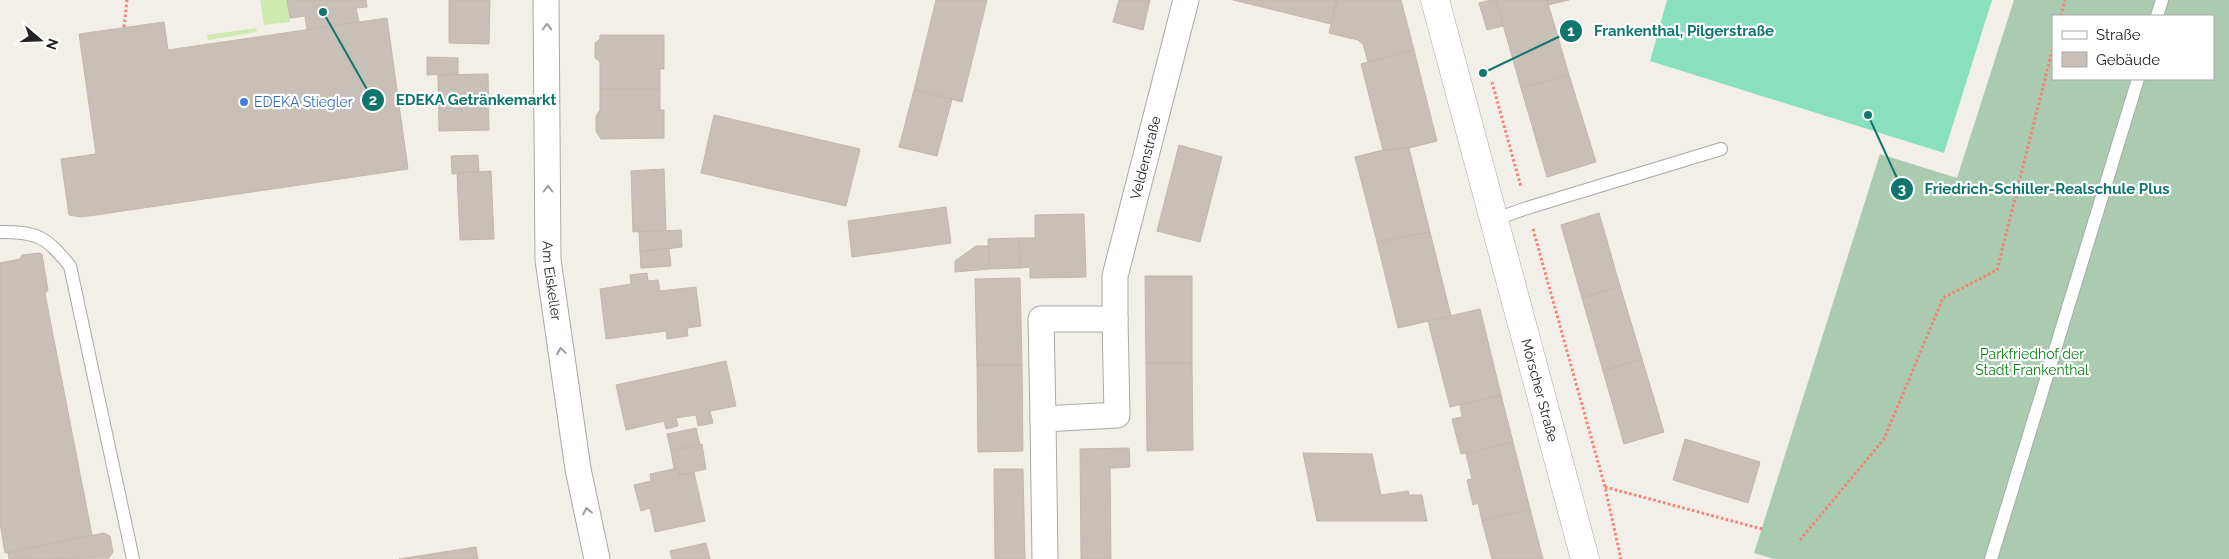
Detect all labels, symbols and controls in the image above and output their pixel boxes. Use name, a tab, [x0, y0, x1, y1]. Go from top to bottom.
north arrow	[15, 15, 65, 65]
legend	[2052, 15, 2214, 80]
callout: Frankenthal, Pilgerstraße	[1559, 16, 1784, 46]
text: 1	[1567, 22, 1575, 40]
text: Frankenthal, Pilgerstraße	[1594, 22, 1774, 40]
one-way arrow	[541, 23, 552, 31]
text: Straße	[2096, 26, 2141, 44]
text: N	[43, 37, 62, 52]
text: Gebäude	[2096, 51, 2160, 69]
callout: EDEKA Getränkemarkt	[360, 85, 566, 115]
text: 2	[369, 91, 377, 109]
text: EDEKA Getränkemarkt	[396, 91, 556, 109]
place label: EDEKA Stiegler	[254, 94, 353, 110]
marker: EDEKA Stiegler	[238, 96, 250, 108]
street label: Veldenstraße	[1127, 114, 1164, 201]
callout: Friedrich-Schiller-Realschule Plus	[1890, 174, 2180, 204]
text: 3	[1898, 180, 1906, 198]
text: Friedrich-Schiller-Realschule Plus	[1924, 180, 2170, 198]
one-way arrow	[543, 185, 553, 193]
street label: Am Eiskeller	[540, 241, 565, 322]
street label: Mörscher Straße	[1518, 337, 1561, 443]
park label: Parkfriedhof der Stadt Frankenthal	[1975, 346, 2089, 378]
one-way arrow	[556, 347, 567, 355]
one-way arrow	[582, 507, 593, 516]

